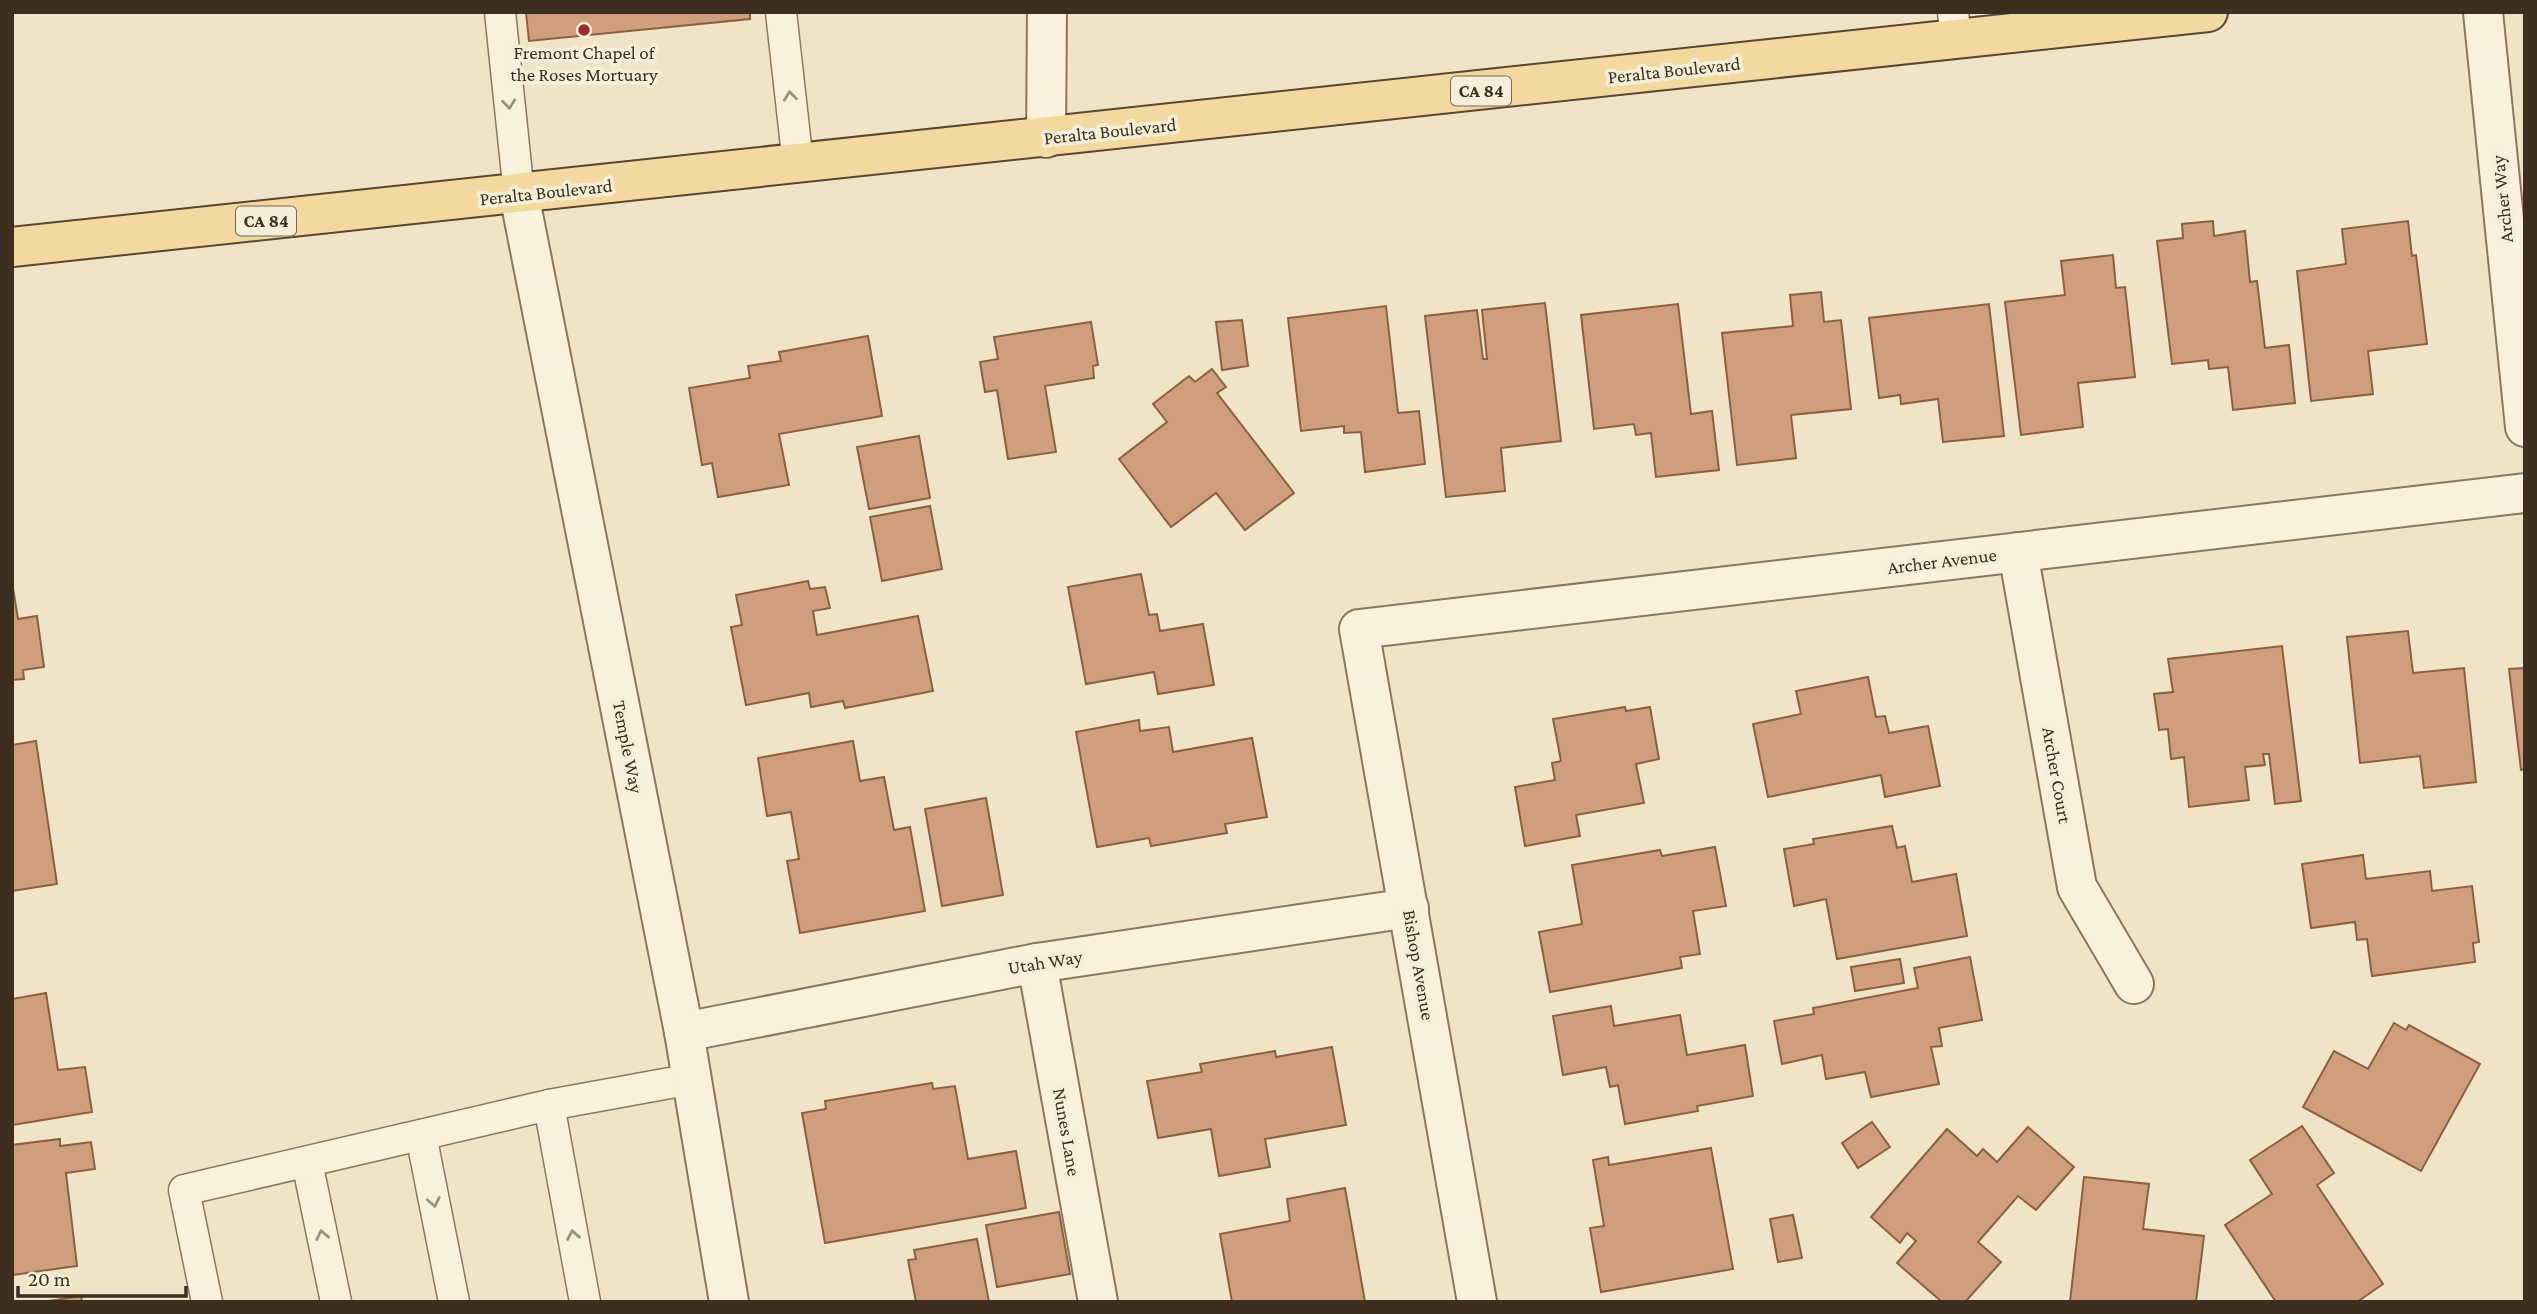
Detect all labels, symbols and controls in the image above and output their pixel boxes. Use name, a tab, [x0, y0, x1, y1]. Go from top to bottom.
marker: Fremont Chapel of the Roses Mortuary	[576, 22, 592, 38]
place label: Fremont Chapel of the Roses Mortuary	[510, 42, 658, 85]
street label: Peralta Boulevard	[1607, 53, 1741, 87]
road number: CA 84	[1451, 76, 1511, 106]
one-way arrow	[783, 91, 798, 102]
one-way arrow	[502, 99, 517, 110]
street label: Peralta Boulevard	[1043, 114, 1177, 148]
street label: Archer Way	[2487, 154, 2517, 244]
street label: Peralta Boulevard	[479, 175, 613, 209]
road number: CA 84	[236, 206, 296, 236]
street label: Archer Avenue	[1886, 544, 1998, 578]
street label: Temple Way	[609, 699, 647, 795]
street label: Archer Court	[2038, 725, 2076, 826]
street label: Bishop Avenue	[1399, 908, 1439, 1022]
street label: Utah Way	[1006, 946, 1084, 978]
street label: Nunes Lane	[1049, 1086, 1085, 1178]
one-way arrow	[426, 1196, 441, 1208]
one-way arrow	[316, 1229, 331, 1241]
one-way arrow	[566, 1229, 581, 1241]
scale bar	[18, 1254, 186, 1298]
text: 20 m	[28, 1267, 71, 1291]

